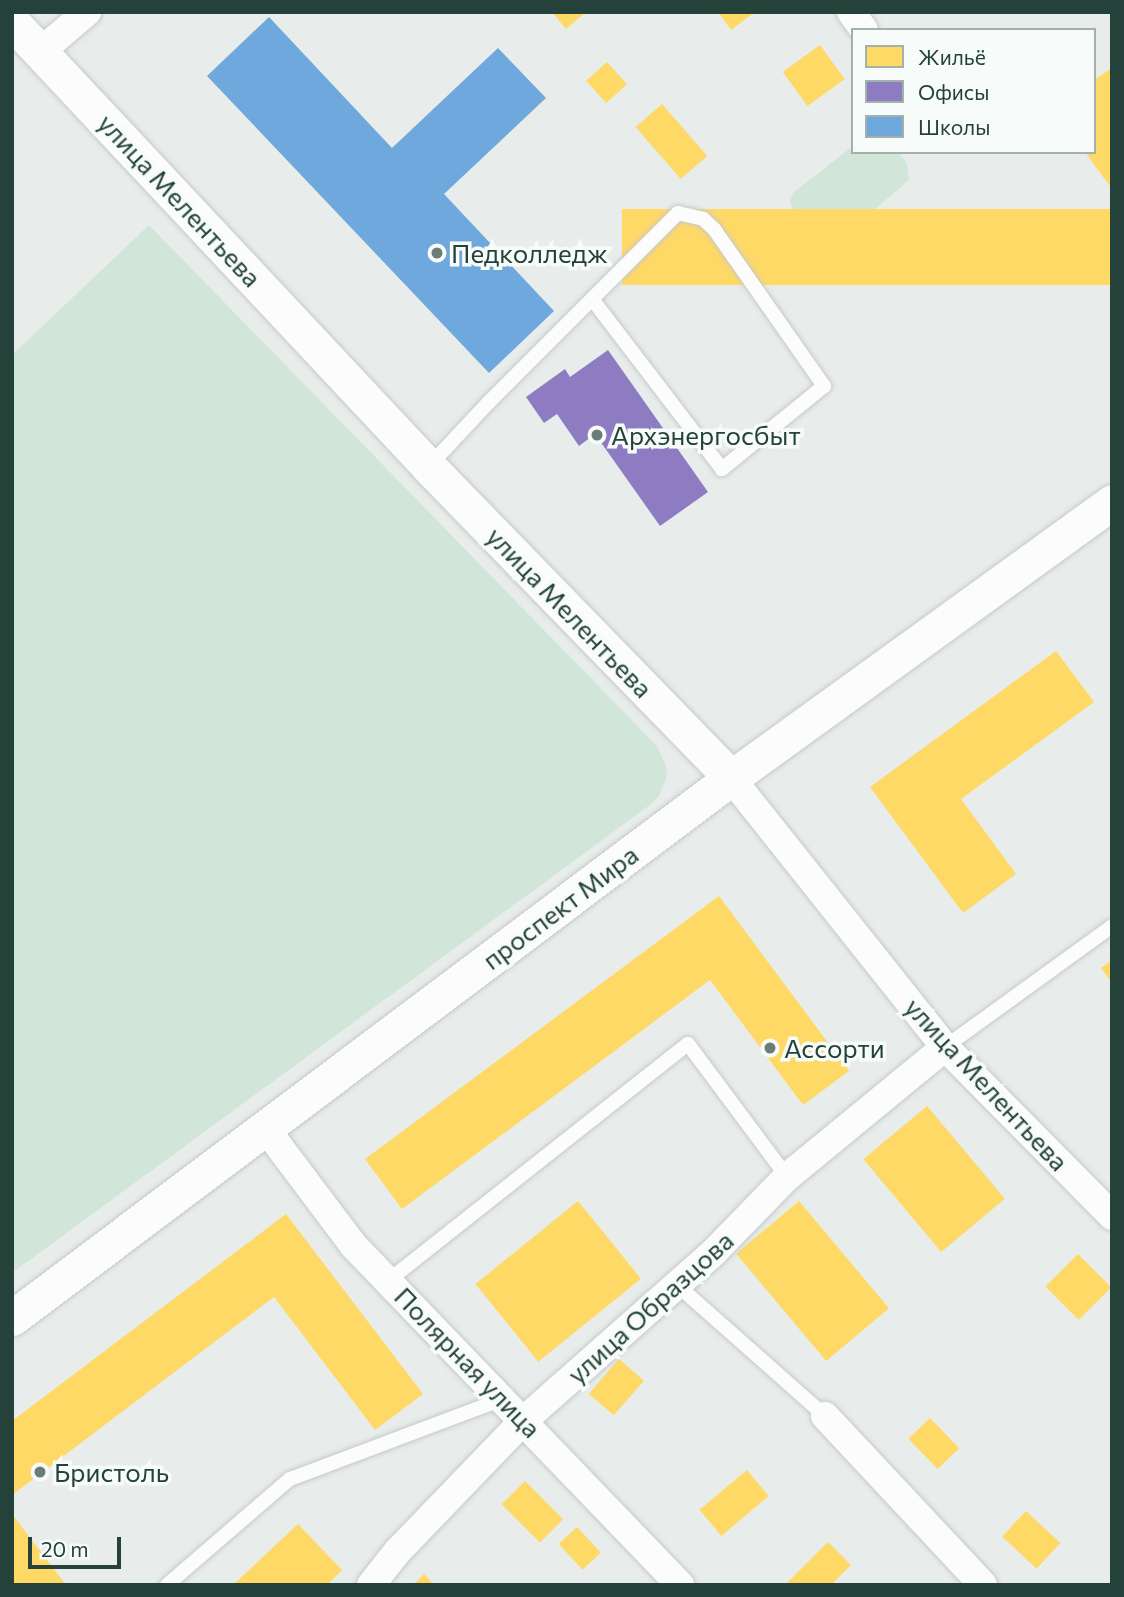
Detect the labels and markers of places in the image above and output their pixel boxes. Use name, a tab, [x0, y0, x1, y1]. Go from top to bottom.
place label: Педколледж	[451, 237, 608, 269]
marker: Педколледж	[429, 245, 445, 261]
place label: Архэнергосбыт	[611, 419, 801, 451]
marker: Архэнергосбыт	[589, 427, 605, 443]
place label: Ассорти	[784, 1032, 885, 1064]
marker: Ассорти	[762, 1040, 778, 1056]
place label: Бристоль	[54, 1456, 169, 1488]
marker: Бристоль	[32, 1464, 48, 1480]

